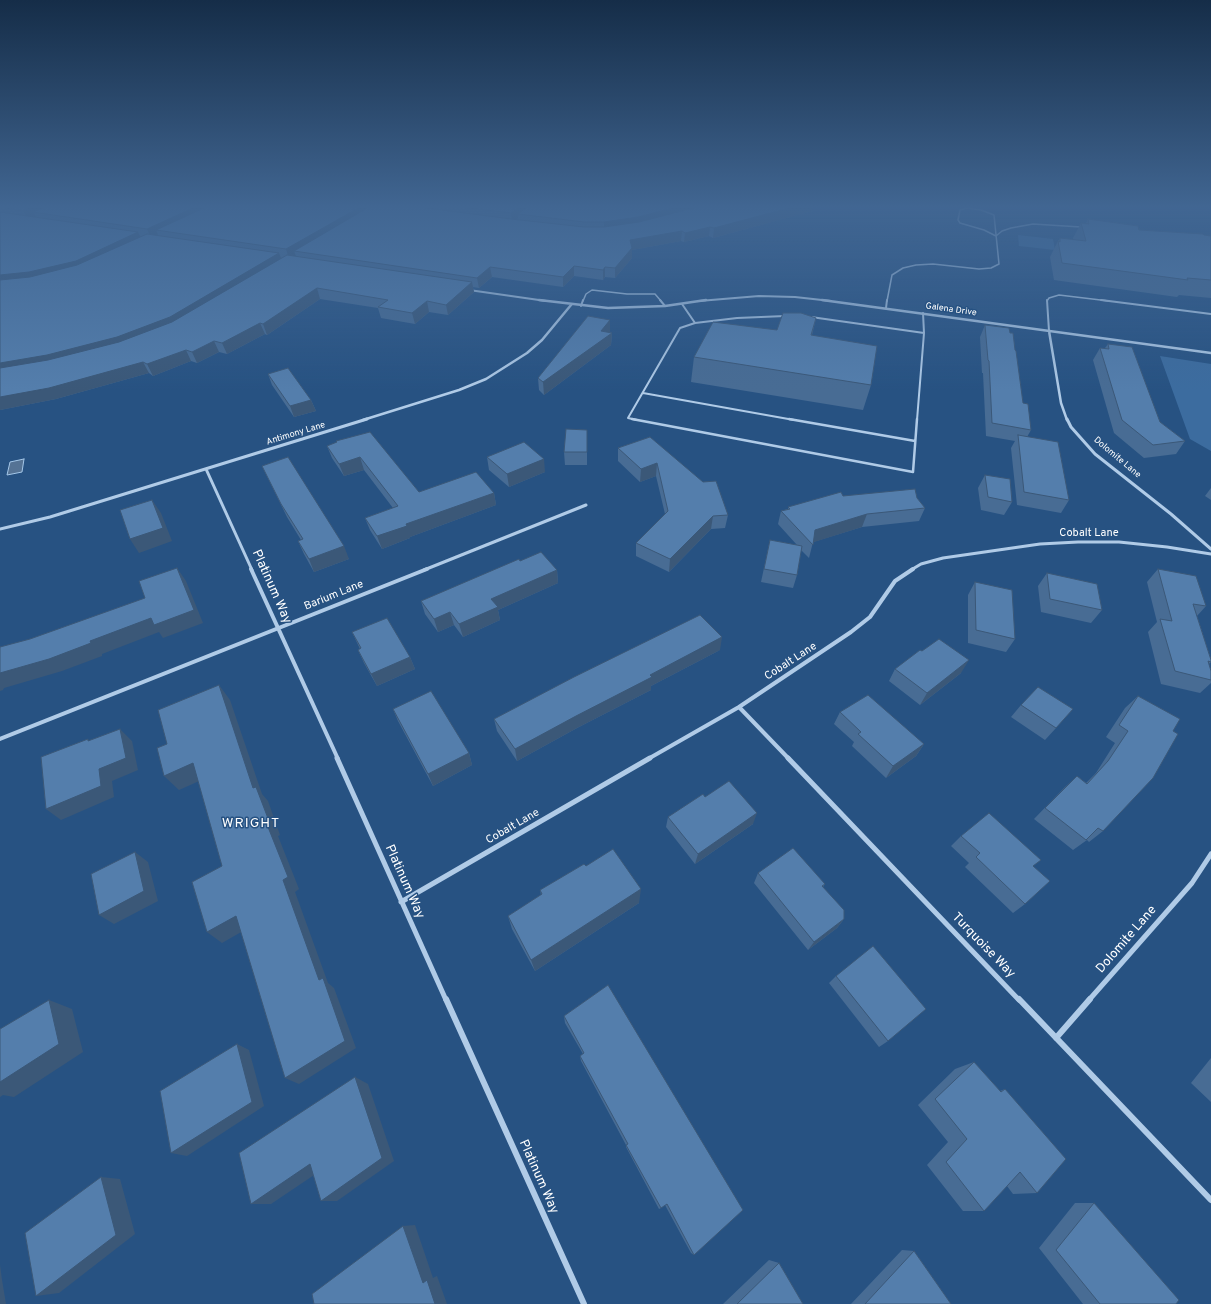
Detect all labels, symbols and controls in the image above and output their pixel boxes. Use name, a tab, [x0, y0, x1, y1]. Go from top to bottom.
street label: Galena Drive	[925, 301, 977, 319]
street label: Antimony Lane	[265, 420, 327, 448]
street label: Dolomite Lane	[1091, 435, 1143, 481]
street label: Cobalt Lane	[1059, 527, 1119, 541]
street label: Platinum Way	[248, 548, 294, 626]
street label: Barium Lane	[302, 578, 366, 614]
street label: Cobalt Lane	[762, 640, 820, 684]
street label: Cobalt Lane	[484, 806, 542, 848]
district label: WRIGHT	[222, 816, 280, 832]
street label: Platinum Way	[381, 843, 427, 921]
street label: Dolomite Lane	[1093, 903, 1161, 977]
street label: Turquoise Way	[948, 910, 1018, 982]
street label: Platinum Way	[515, 1138, 561, 1216]

